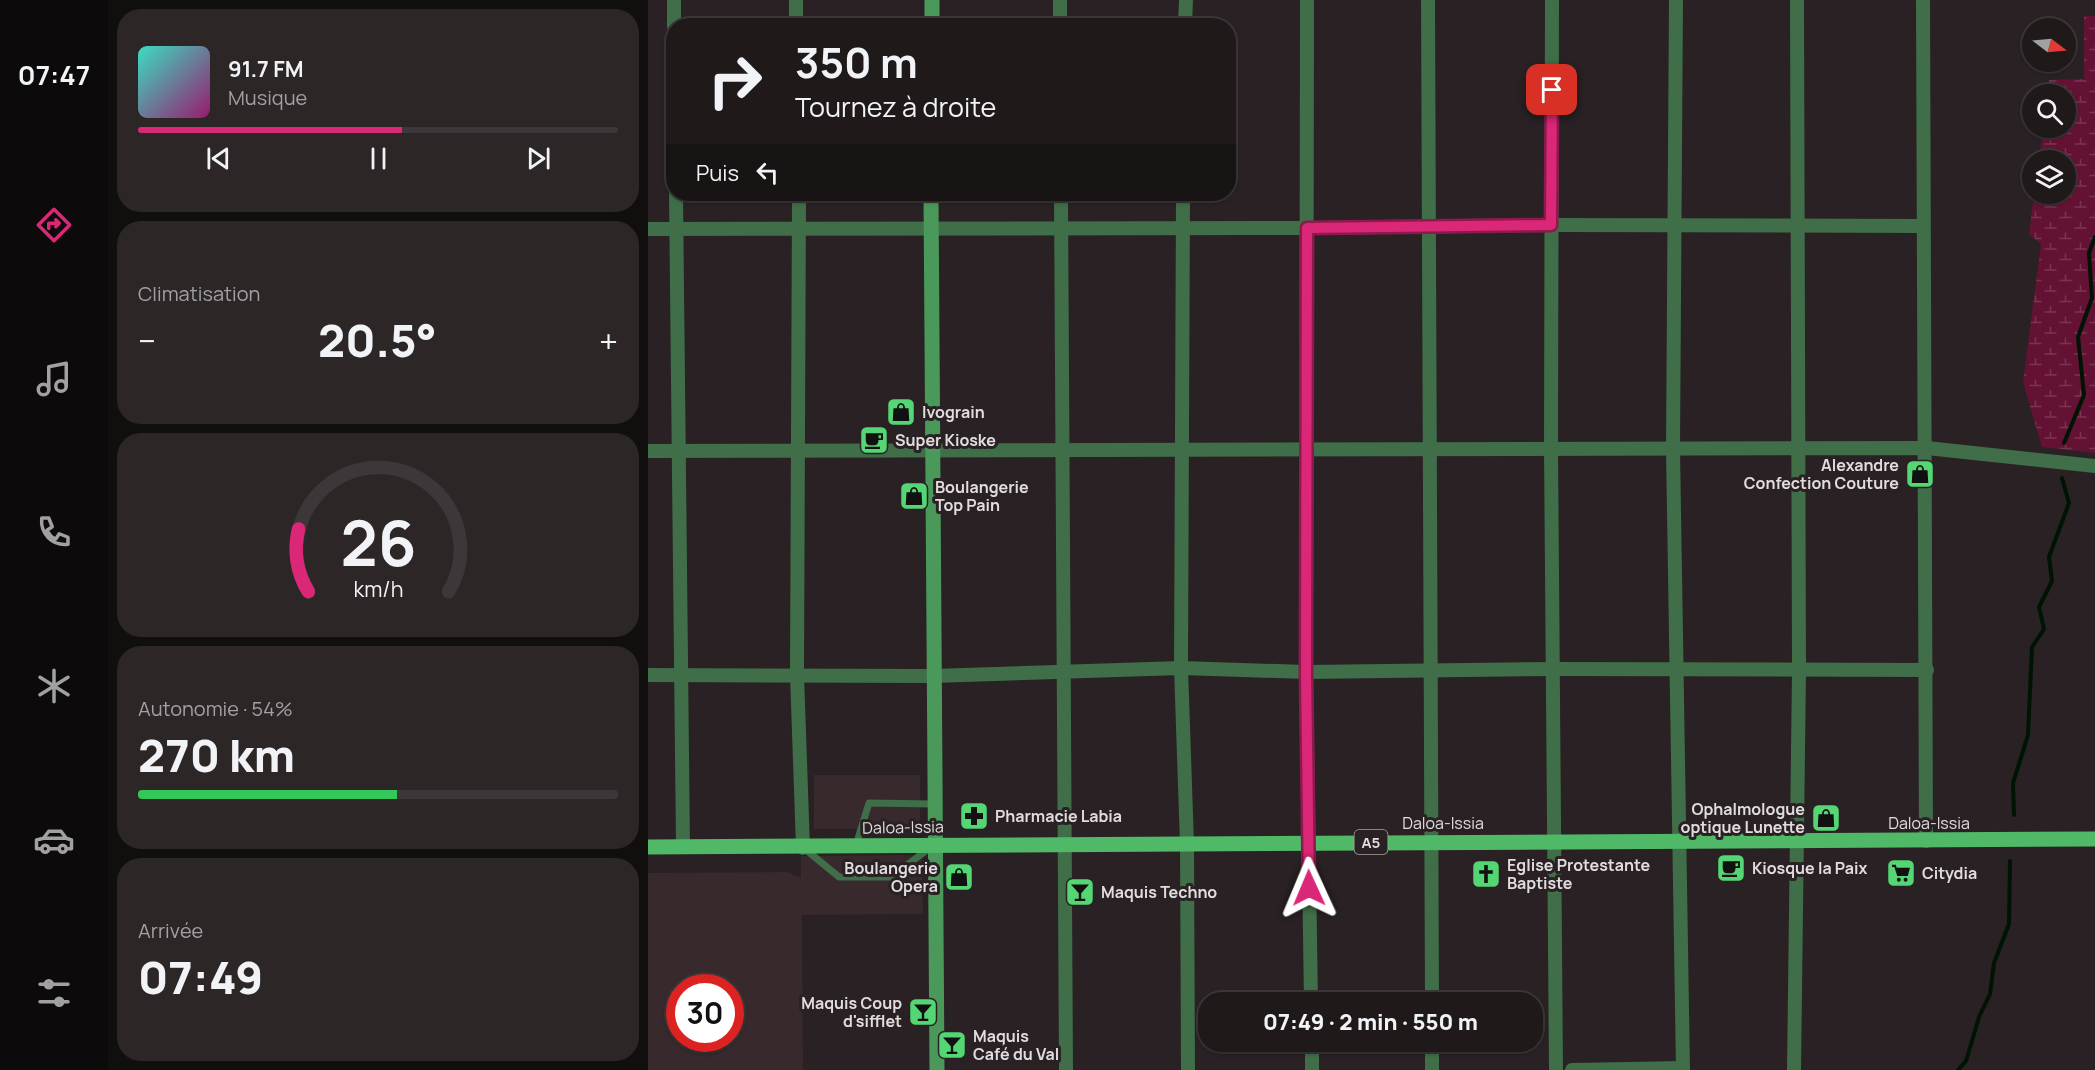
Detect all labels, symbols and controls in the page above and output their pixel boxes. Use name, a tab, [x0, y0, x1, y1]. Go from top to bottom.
north arrow	[2022, 18, 2076, 72]
map controls	[2022, 18, 2076, 204]
text: 350 m	[795, 33, 918, 91]
icon: right	[696, 42, 774, 120]
text: 91.7 FM	[228, 54, 304, 84]
text: 07:47	[18, 56, 90, 93]
pin	[1526, 64, 1577, 115]
icon: arrive	[1535, 73, 1568, 106]
text: Musique	[228, 84, 307, 111]
button: search	[2022, 84, 2076, 138]
text: Tournez à droite	[795, 88, 996, 125]
icon: previous	[202, 142, 235, 175]
icon: pause	[362, 142, 395, 175]
icon: next	[522, 142, 555, 175]
button: layers	[2022, 150, 2076, 204]
icon: left	[751, 156, 784, 189]
text: Puis	[696, 158, 739, 188]
icon: directions	[33, 204, 75, 246]
text: Climatisation	[138, 280, 260, 307]
text: 20.5°	[318, 309, 437, 371]
text: −	[138, 318, 156, 363]
text: +	[599, 318, 618, 363]
icon: music	[33, 358, 75, 400]
shop icon: Ivograin	[885, 396, 917, 428]
place label: Ivograin	[922, 401, 985, 423]
cafe icon: Super Kioske	[858, 424, 890, 456]
place label: Super Kioske	[895, 429, 996, 451]
place label: Alexandre Confection Couture	[1744, 454, 1899, 494]
shop icon: Alexandre Confection Couture	[1904, 458, 1936, 490]
place label: Boulangerie Top Pain	[935, 476, 1029, 516]
shop icon: Boulangerie Top Pain	[898, 480, 930, 512]
text: 26	[340, 499, 416, 585]
icon: phone	[33, 511, 75, 553]
text: km/h	[353, 574, 403, 603]
icon: climate	[33, 665, 75, 707]
text: Autonomie · 54%	[138, 695, 293, 722]
text: 270 km	[138, 724, 295, 786]
place label: Ophalmologue optique Lunette	[1681, 798, 1805, 838]
pharmacy icon: Pharmacie Labia	[958, 800, 990, 832]
shop icon: Ophalmologue optique Lunette	[1810, 802, 1842, 834]
place label: Pharmacie Labia	[995, 805, 1122, 827]
street label: Daloa-Issia	[1402, 812, 1484, 834]
street label: Daloa-Issia	[1888, 812, 1970, 834]
street label: Daloa-Issia	[862, 815, 944, 839]
icon: car	[33, 819, 75, 861]
road number: A5	[1354, 830, 1388, 854]
cafe icon: Kiosque la Paix	[1715, 852, 1747, 884]
place label: Eglise Protestante Baptiste	[1507, 854, 1650, 894]
position arrow	[1277, 856, 1341, 920]
place label: Boulangerie Opera	[844, 857, 938, 897]
place label: Kiosque la Paix	[1752, 857, 1868, 879]
supermarket icon: Citydia	[1885, 857, 1917, 889]
church icon: Eglise Protestante Baptiste	[1470, 858, 1502, 890]
shop icon: Boulangerie Opera	[943, 861, 975, 893]
place label: Citydia	[1922, 862, 1977, 884]
bar icon: Maquis Techno	[1064, 876, 1096, 908]
place label: Maquis Techno	[1101, 881, 1217, 903]
text: Arrivée	[138, 917, 203, 944]
text: 07:49	[138, 946, 263, 1008]
icon: filters	[33, 972, 75, 1014]
speed limit sign: 30	[666, 974, 744, 1052]
place label: Maquis Coup d'sifflet	[801, 992, 902, 1032]
bar icon: Maquis Coup d'sifflet	[907, 996, 939, 1028]
text: 07:49 · 2 min · 550 m	[1263, 1007, 1478, 1037]
place label: Maquis Café du Val	[973, 1025, 1059, 1065]
bar icon: Maquis Café du Val	[936, 1029, 968, 1061]

